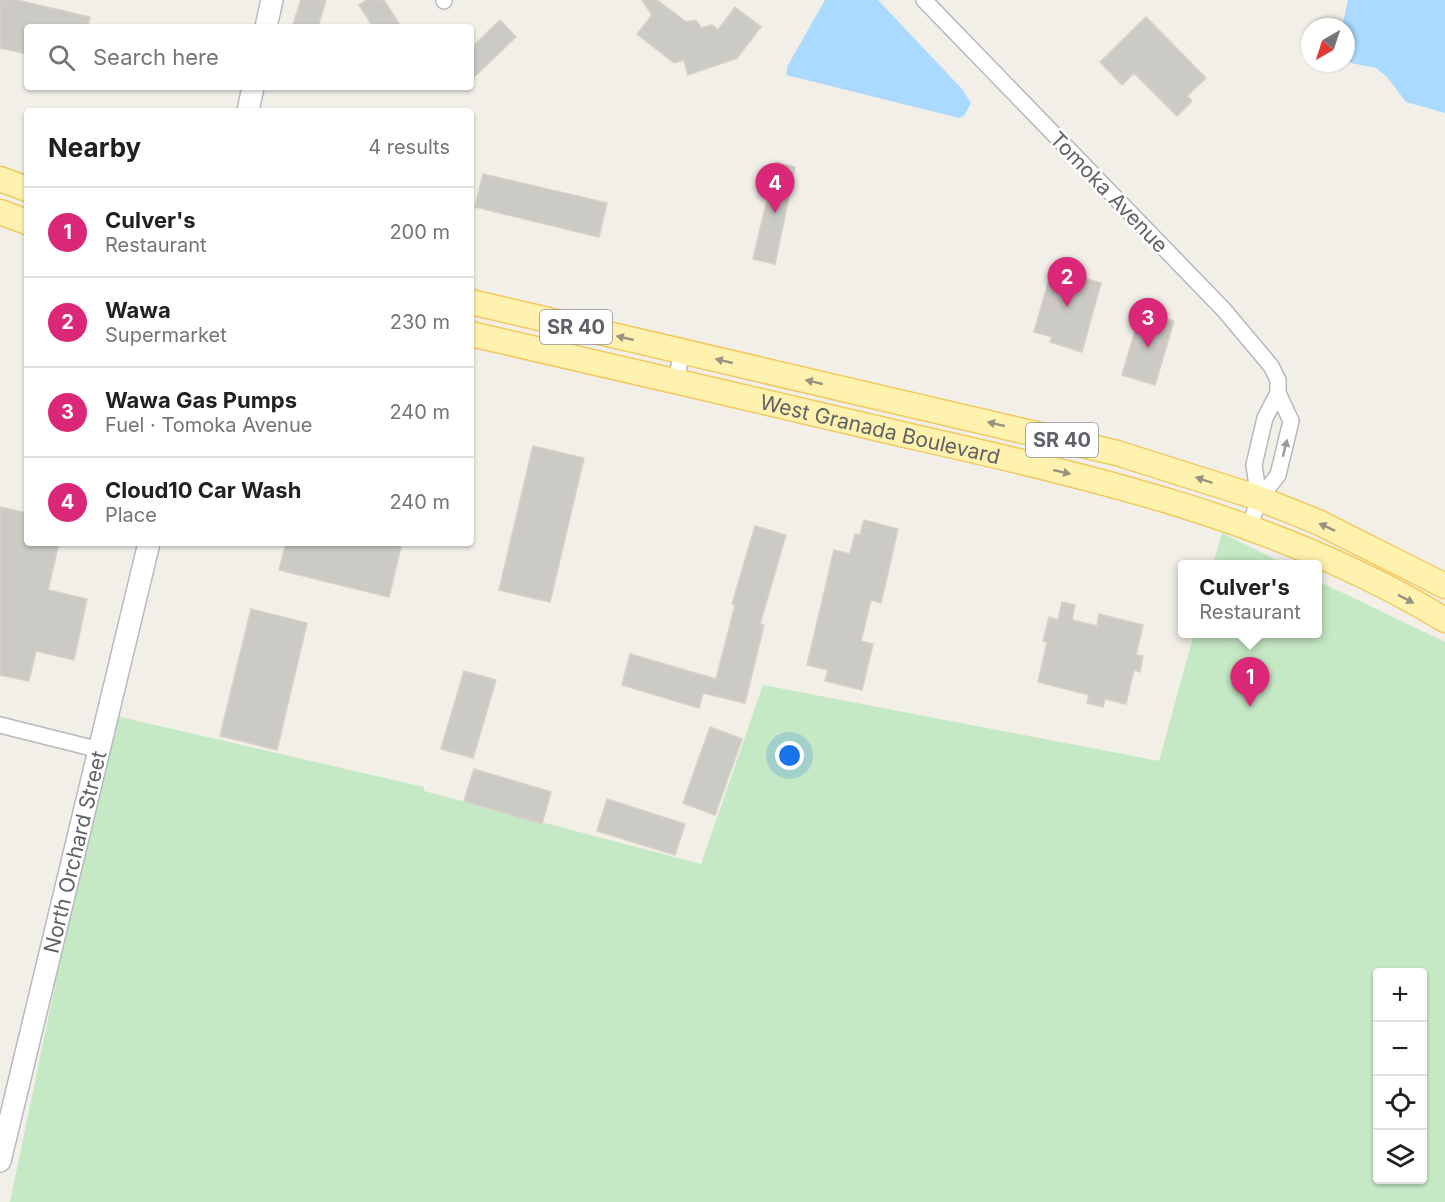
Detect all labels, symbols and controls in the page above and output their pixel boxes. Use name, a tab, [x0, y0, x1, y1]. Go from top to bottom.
north arrow	[1301, 18, 1355, 72]
search box	[24, 24, 474, 90]
icon: search	[45, 41, 78, 74]
text: Search here	[93, 44, 219, 70]
street label: Tomoka Avenue	[1045, 126, 1173, 258]
text: Nearby	[48, 132, 141, 163]
text: 4 results	[368, 135, 450, 159]
pin: 4	[756, 164, 794, 213]
text: Culver's	[105, 207, 196, 233]
text: 1	[63, 220, 72, 244]
text: 200 m	[389, 220, 450, 244]
text: Restaurant	[105, 233, 207, 257]
pin: 2	[1048, 258, 1086, 307]
text: Wawa	[105, 297, 171, 323]
pin: 3	[1128, 298, 1168, 348]
text: 2	[61, 310, 74, 334]
text: 230 m	[390, 310, 450, 334]
road number: SR 40	[540, 310, 612, 344]
text: Supermarket	[105, 323, 227, 347]
one-way arrow	[615, 332, 634, 342]
one-way arrow	[714, 356, 733, 365]
one-way arrow	[805, 377, 824, 386]
text: Wawa Gas Pumps	[105, 387, 297, 413]
street label: West Granada Boulevard	[758, 389, 1003, 469]
text: 3	[61, 400, 74, 424]
text: 240 m	[389, 400, 450, 424]
text: Fuel · Tomoka Avenue	[105, 413, 312, 437]
one-way arrow	[986, 419, 1005, 429]
road number: SR 40	[1026, 423, 1098, 457]
one-way arrow	[1280, 439, 1290, 457]
one-way arrow	[1053, 467, 1072, 477]
one-way arrow	[1195, 474, 1213, 484]
text: Cloud10 Car Wash	[105, 477, 301, 503]
text: 4	[61, 490, 74, 514]
text: 240 m	[389, 490, 450, 514]
text: Place	[105, 503, 157, 527]
one-way arrow	[1319, 522, 1336, 531]
popup	[1178, 560, 1322, 638]
text: Culver's	[1199, 574, 1290, 600]
one-way arrow	[1398, 595, 1415, 604]
text: Restaurant	[1199, 600, 1301, 624]
pin: 1	[1230, 658, 1270, 707]
your location	[775, 741, 804, 770]
street label: North Orchard Street	[38, 748, 111, 956]
map controls	[1373, 968, 1427, 1184]
button: +	[1373, 968, 1427, 1022]
button: −	[1373, 1022, 1427, 1076]
button: locate	[1373, 1076, 1427, 1130]
button: layers	[1373, 1130, 1427, 1184]

